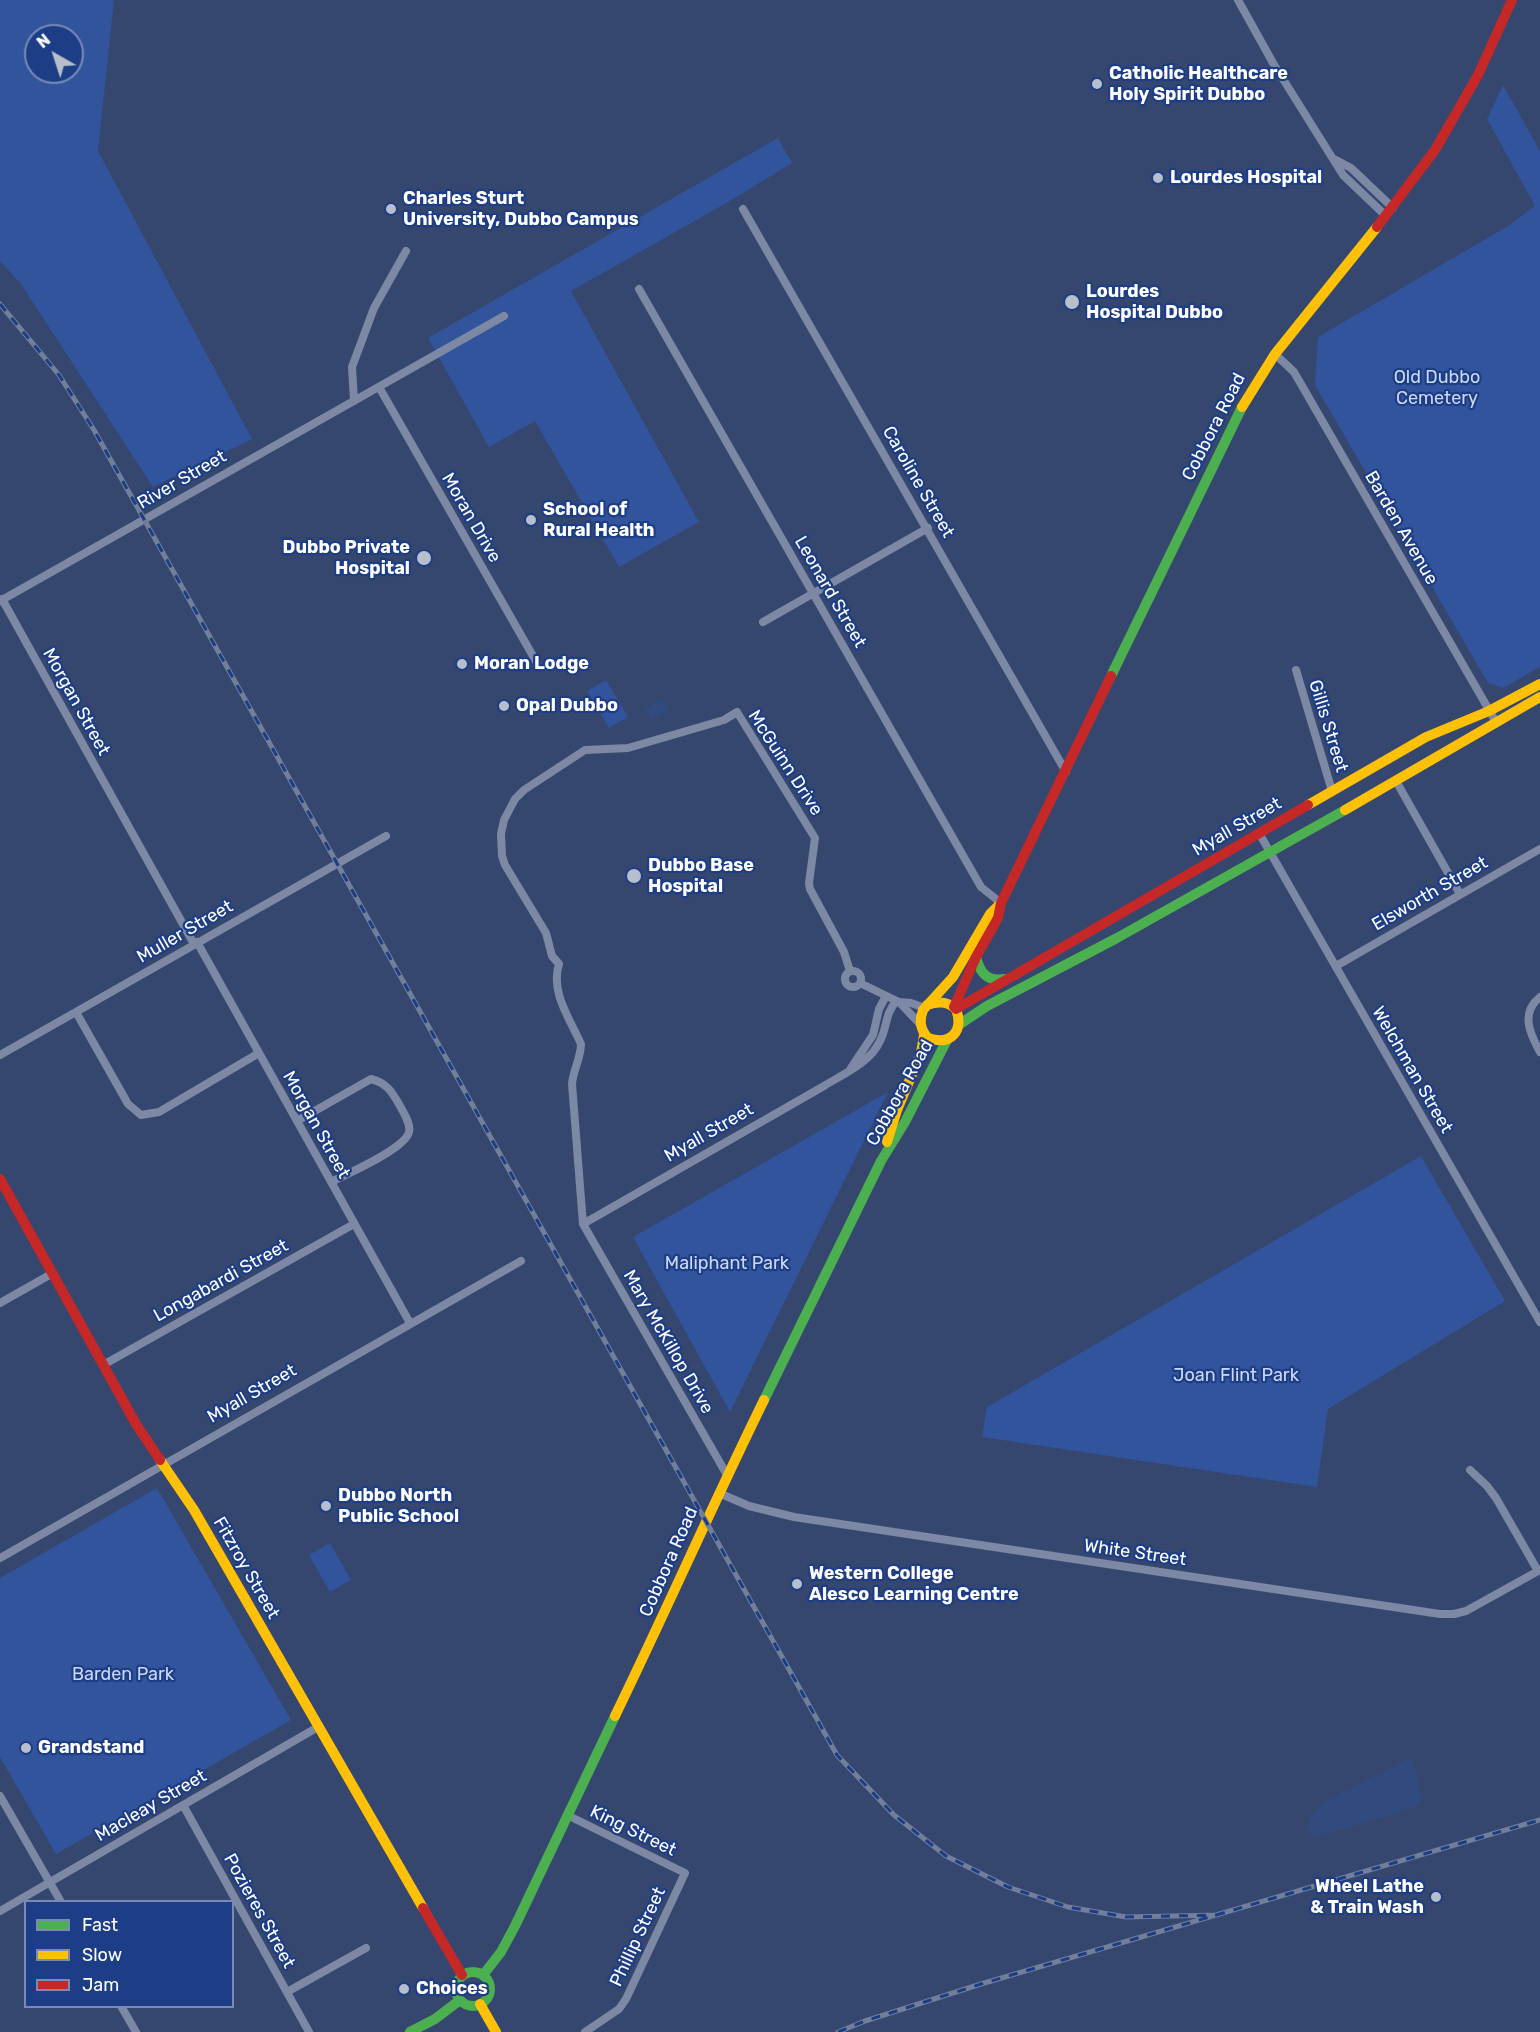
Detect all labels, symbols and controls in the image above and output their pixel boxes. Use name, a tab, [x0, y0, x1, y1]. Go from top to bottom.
north arrow	[24, 24, 84, 84]
text: N	[33, 30, 54, 52]
place label: Catholic Healthcare Holy Spirit Dubbo	[1109, 63, 1288, 106]
marker: Catholic Healthcare Holy Spirit Dubbo	[1090, 77, 1104, 91]
place label: Lourdes Hospital	[1170, 167, 1322, 189]
marker: Lourdes Hospital	[1151, 171, 1165, 185]
place label: Charles Sturt University, Dubbo Campus	[403, 188, 639, 230]
marker: Charles Sturt University, Dubbo Campus	[384, 202, 398, 216]
place label: Lourdes Hospital Dubbo	[1086, 281, 1223, 324]
marker: Lourdes Hospital Dubbo	[1063, 293, 1081, 311]
park label: Old Dubbo Cemetery	[1394, 367, 1480, 410]
street label: Cobbora Road	[1178, 370, 1250, 484]
street label: Caroline Street	[877, 422, 959, 542]
street label: River Street	[134, 446, 230, 514]
street label: Barden Avenue	[1360, 467, 1442, 589]
street label: Moran Drive	[437, 469, 505, 567]
place label: School of Rural Health	[543, 499, 655, 542]
marker: School of Rural Health	[524, 513, 538, 527]
street label: Leonard Street	[789, 532, 871, 652]
place label: Dubbo Private Hospital	[283, 537, 410, 580]
marker: Dubbo Private Hospital	[415, 549, 433, 567]
street label: Morgan Street	[38, 645, 114, 759]
place label: Moran Lodge	[474, 653, 589, 675]
marker: Moran Lodge	[455, 657, 469, 671]
street label: Gillis Street	[1304, 677, 1352, 775]
place label: Opal Dubbo	[516, 695, 618, 717]
marker: Opal Dubbo	[497, 699, 511, 713]
street label: McGuinn Drive	[743, 706, 827, 820]
street label: Myall Street	[1189, 793, 1285, 861]
street label: Elsworth Street	[1368, 852, 1492, 936]
place label: Dubbo Base Hospital	[648, 855, 754, 898]
marker: Dubbo Base Hospital	[625, 867, 643, 885]
street label: Muller Street	[133, 896, 237, 968]
street label: Welchman Street	[1367, 1003, 1457, 1137]
street label: Cobbora Road	[862, 1036, 938, 1150]
street label: Morgan Street	[278, 1068, 354, 1182]
street label: Myall Street	[661, 1099, 757, 1167]
street label: Longabardi Street	[150, 1235, 292, 1327]
park label: Maliphant Park	[665, 1253, 789, 1275]
street label: Mary McKillop Drive	[618, 1266, 718, 1418]
street label: Myall Street	[204, 1360, 300, 1428]
park label: Joan Flint Park	[1173, 1365, 1299, 1387]
place label: Dubbo North Public School	[338, 1485, 459, 1528]
marker: Dubbo North Public School	[319, 1499, 333, 1513]
street label: Cobbora Road	[635, 1504, 703, 1620]
street label: Fitzroy Street	[208, 1513, 284, 1623]
street label: White Street	[1082, 1535, 1188, 1571]
place label: Western College Alesco Learning Centre	[809, 1563, 1019, 1606]
marker: Western College Alesco Learning Centre	[790, 1577, 804, 1591]
park label: Barden Park	[72, 1664, 174, 1686]
place label: Grandstand	[38, 1737, 144, 1759]
marker: Grandstand	[19, 1741, 33, 1755]
street label: Macleay Street	[92, 1765, 210, 1847]
street label: King Street	[586, 1801, 680, 1861]
street label: Pozieres Street	[219, 1850, 299, 1972]
place label: Wheel Lathe & Train Wash	[1310, 1876, 1424, 1918]
street label: Phillip Street	[606, 1884, 670, 1990]
marker: Wheel Lathe & Train Wash	[1429, 1890, 1443, 1904]
legend	[24, 1900, 234, 2008]
text: Fast	[82, 1914, 118, 1936]
text: Slow	[82, 1944, 122, 1966]
text: Jam	[82, 1974, 119, 1996]
place label: Choices	[416, 1978, 488, 2000]
marker: Choices	[397, 1982, 411, 1996]

